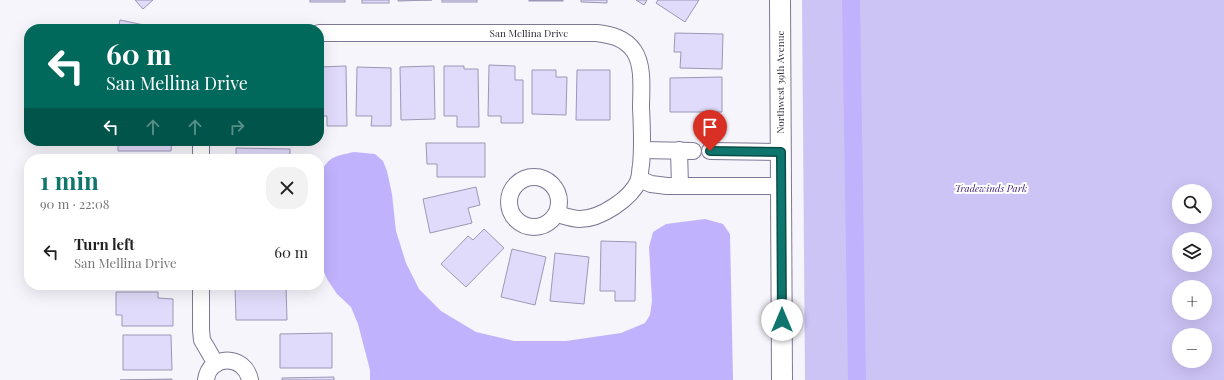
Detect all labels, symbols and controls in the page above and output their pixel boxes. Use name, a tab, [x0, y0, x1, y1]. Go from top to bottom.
street label: San Mellina Drive	[490, 26, 568, 40]
street label: Northwest 39th Avenue	[773, 30, 787, 134]
text: 60 m	[106, 35, 172, 72]
icon: left	[40, 40, 92, 92]
text: San Mellina Drive	[106, 71, 248, 95]
pin	[693, 110, 727, 151]
icon: left	[100, 116, 122, 138]
icon: ahead	[142, 116, 164, 138]
icon: ahead	[184, 116, 206, 138]
icon: right	[226, 116, 248, 138]
icon: arrive	[699, 116, 721, 138]
text: 1 min	[40, 164, 99, 196]
button: close	[266, 167, 308, 209]
park label: Tradewinds Park	[955, 181, 1027, 195]
map controls	[1172, 184, 1212, 368]
button: search	[1172, 184, 1212, 224]
text: 90 m · 22:08	[40, 195, 110, 212]
button: layers	[1172, 232, 1212, 272]
text: Turn left	[74, 234, 135, 254]
icon: left	[40, 241, 62, 263]
text: 60 m	[274, 242, 308, 262]
text: San Mellina Drive	[74, 254, 177, 271]
button: +	[1172, 280, 1212, 320]
position arrow	[761, 299, 803, 341]
button: −	[1172, 328, 1212, 368]

